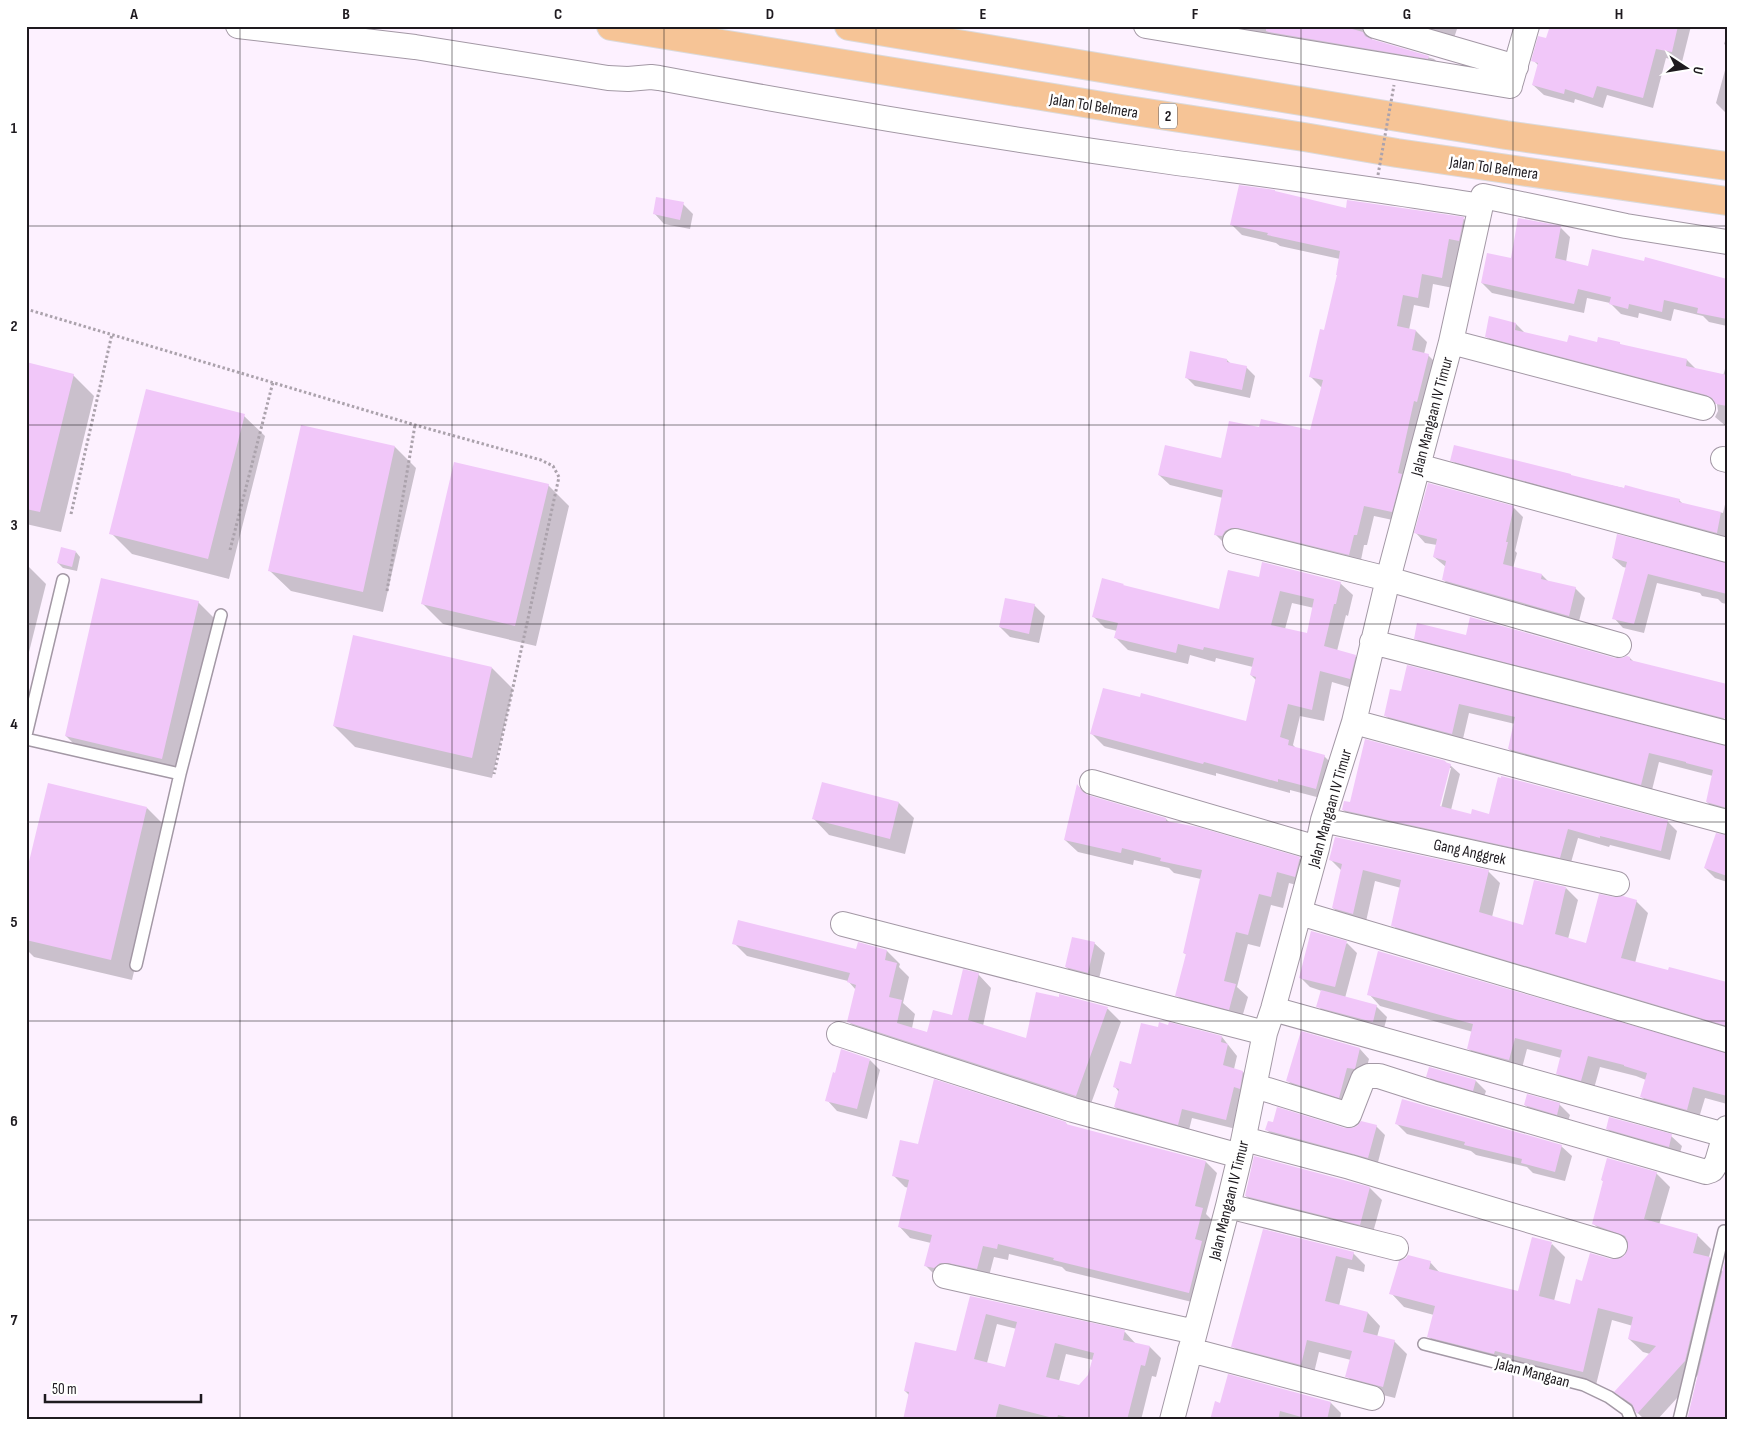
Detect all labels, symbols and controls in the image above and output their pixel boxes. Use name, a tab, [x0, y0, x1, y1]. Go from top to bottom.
text: A	[129, 5, 138, 24]
text: B	[342, 5, 350, 24]
text: C	[554, 5, 562, 24]
text: D	[766, 5, 774, 24]
text: E	[980, 5, 987, 24]
text: F	[1192, 5, 1199, 24]
text: G	[1403, 5, 1411, 24]
text: H	[1615, 5, 1623, 24]
north arrow	[1660, 42, 1710, 92]
text: U	[1689, 65, 1707, 76]
street label: Jalan Tol Belmera	[1047, 90, 1139, 123]
road number: 2	[1159, 104, 1177, 128]
text: 1	[11, 119, 18, 138]
street label: Jalan Tol Belmera	[1447, 153, 1539, 184]
text: 2	[10, 317, 18, 336]
street label: Jalan Mangaan IV Timur	[1407, 354, 1458, 479]
text: 3	[10, 516, 18, 535]
text: 4	[10, 715, 18, 734]
street label: Jalan Mangaan IV Timur	[1304, 747, 1357, 871]
street label: Gang Anggrek	[1432, 836, 1508, 869]
text: 5	[10, 913, 18, 932]
text: 6	[10, 1112, 18, 1131]
street label: Jalan Mangaan IV Timur	[1205, 1138, 1254, 1263]
text: 7	[11, 1311, 18, 1330]
street label: Jalan Mangaan	[1493, 1354, 1572, 1392]
scale bar	[45, 1371, 201, 1403]
text: 50 m	[52, 1380, 77, 1399]

